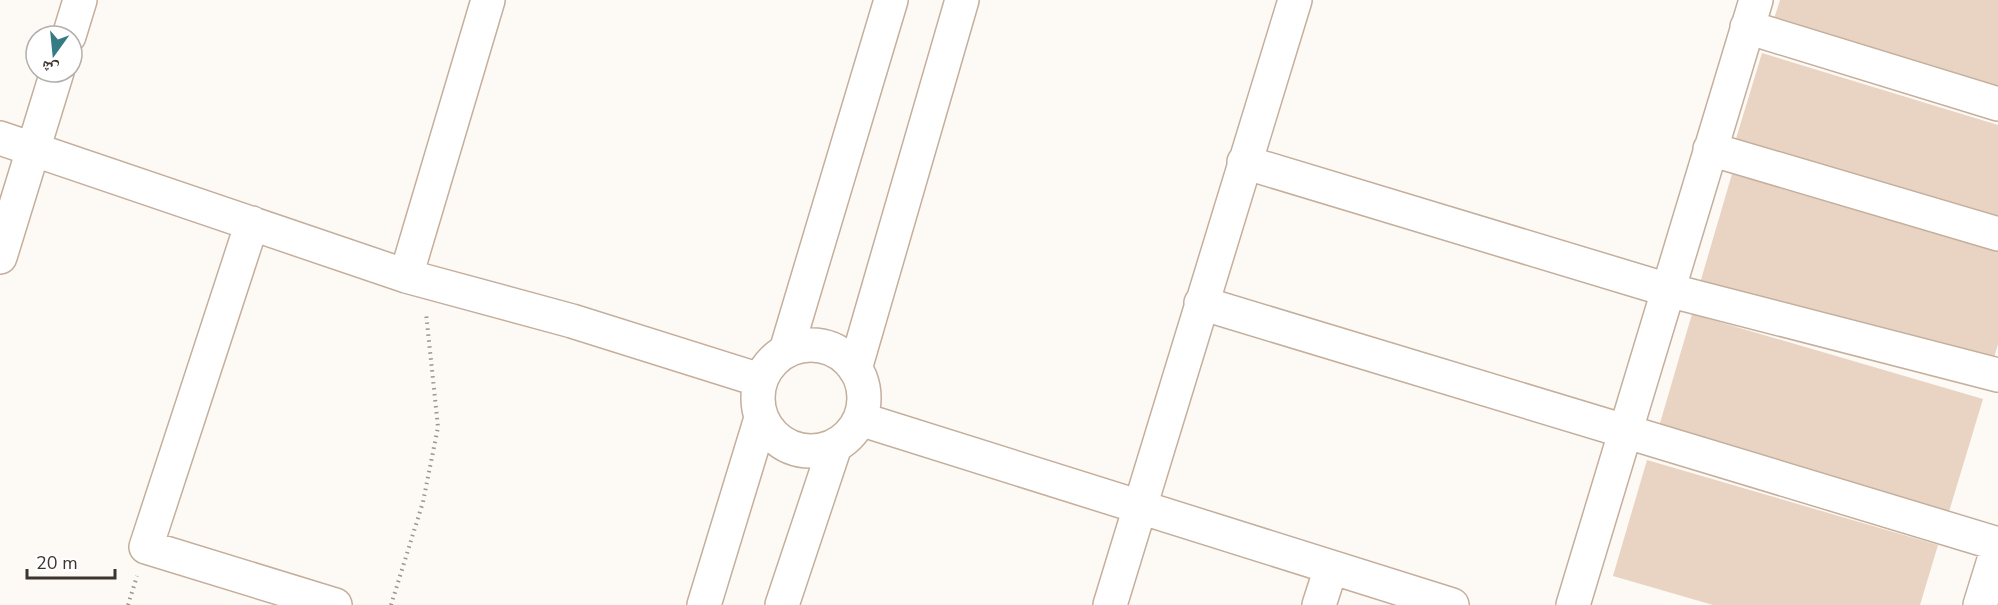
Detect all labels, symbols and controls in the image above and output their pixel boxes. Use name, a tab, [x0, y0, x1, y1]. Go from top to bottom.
north arrow	[24, 24, 84, 84]
text: ش	[39, 55, 61, 80]
scale bar	[27, 542, 116, 580]
text: 20 m	[36, 551, 78, 575]

